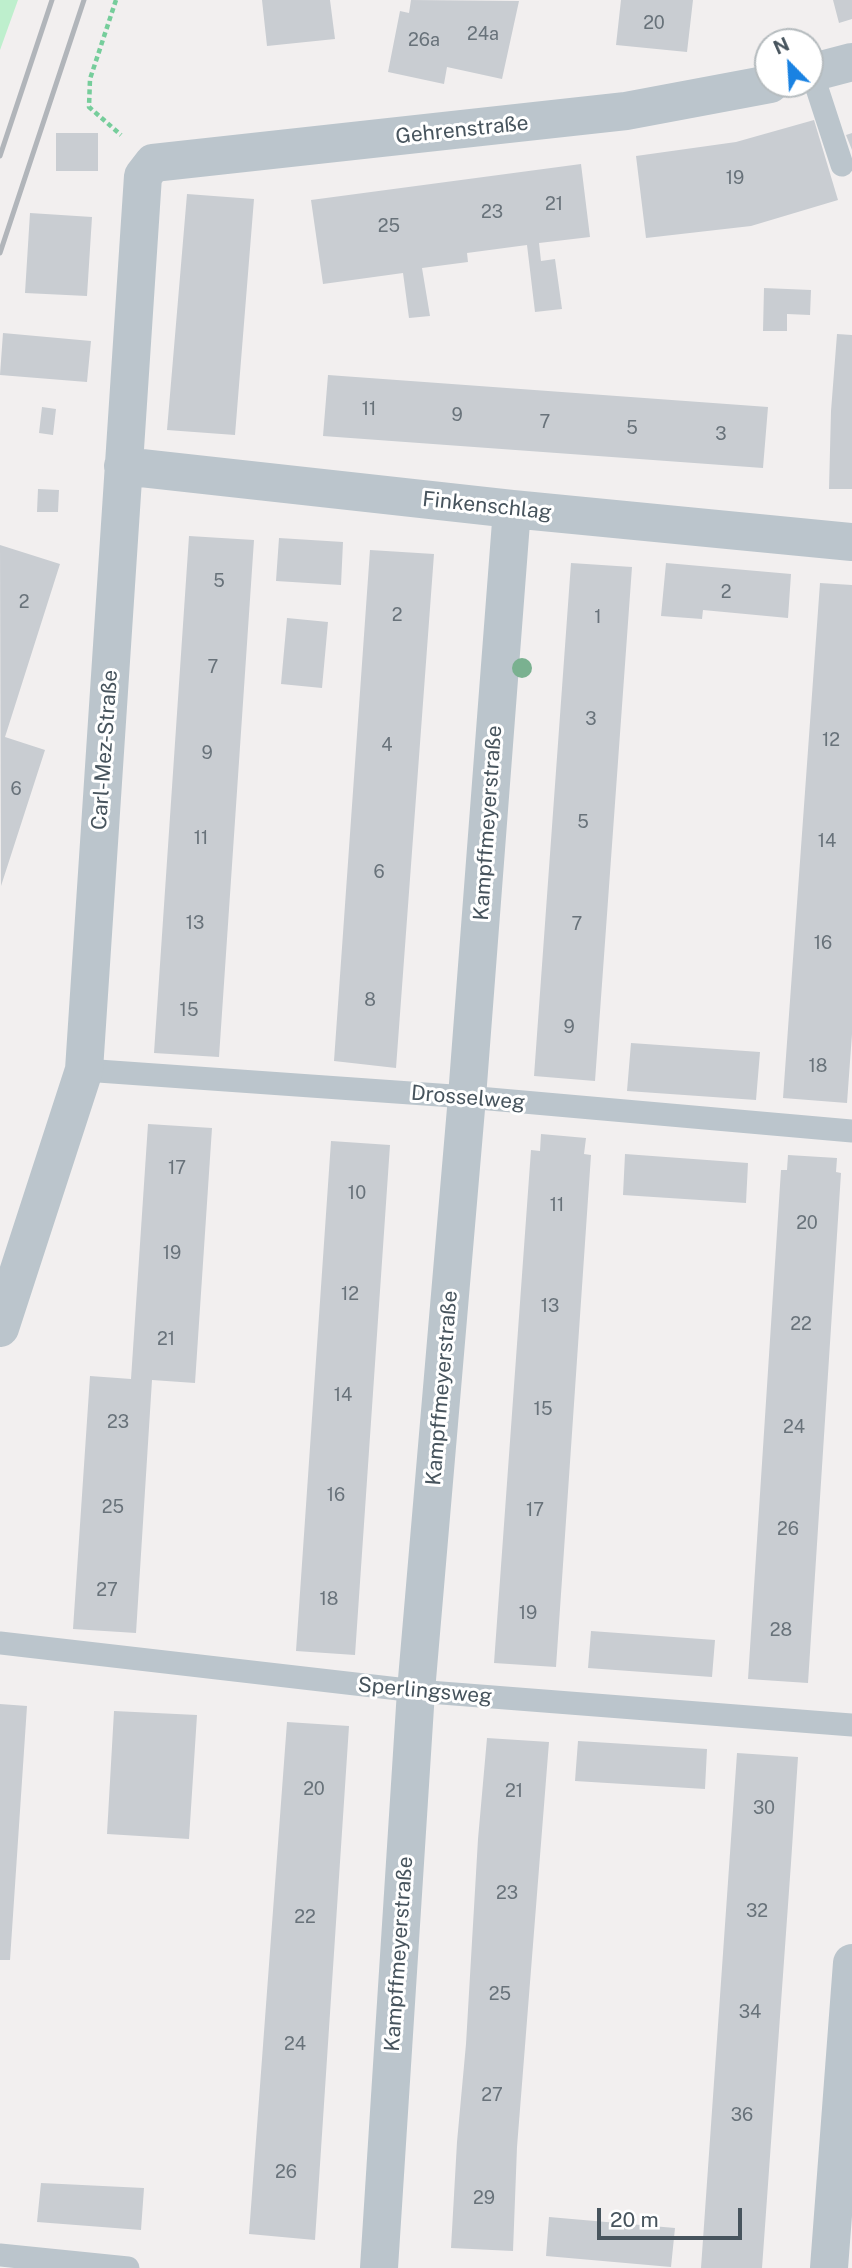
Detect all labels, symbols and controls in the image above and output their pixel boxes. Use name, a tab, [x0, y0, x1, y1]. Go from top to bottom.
house number: 20	[643, 12, 665, 34]
house number: 24a	[467, 23, 499, 45]
north arrow	[754, 28, 824, 98]
house number: 26a	[408, 29, 440, 51]
text: N	[770, 33, 793, 59]
street label: Gehrenstraße	[394, 110, 530, 150]
house number: 19	[726, 167, 744, 189]
house number: 21	[545, 193, 563, 215]
house number: 23	[481, 201, 503, 223]
house number: 25	[378, 215, 400, 237]
house number: 11	[362, 398, 376, 420]
house number: 9	[451, 404, 463, 426]
house number: 7	[540, 411, 550, 433]
house number: 5	[626, 417, 638, 439]
house number: 3	[715, 423, 727, 445]
street label: Finkenschlag	[421, 487, 553, 525]
house number: 5	[213, 570, 225, 592]
house number: 2	[721, 581, 731, 603]
house number: 2	[19, 591, 29, 613]
house number: 2	[392, 604, 402, 626]
house number: 1	[594, 606, 602, 628]
house number: 7	[208, 656, 218, 678]
street label: Carl-Mez-Straße	[87, 669, 123, 831]
house number: 3	[585, 708, 597, 730]
street label: Kampffmeyerstraße	[469, 725, 507, 921]
house number: 12	[822, 729, 840, 751]
house number: 4	[381, 734, 393, 756]
house number: 9	[201, 742, 213, 764]
house number: 6	[10, 778, 22, 800]
house number: 5	[577, 811, 589, 833]
house number: 11	[194, 827, 208, 849]
house number: 14	[818, 830, 836, 852]
house number: 6	[373, 861, 385, 883]
house number: 13	[186, 912, 204, 934]
house number: 7	[572, 913, 582, 935]
house number: 16	[814, 932, 832, 954]
house number: 8	[364, 989, 376, 1011]
house number: 15	[180, 999, 198, 1021]
house number: 9	[563, 1016, 575, 1038]
house number: 18	[809, 1055, 827, 1077]
street label: Drosselweg	[410, 1080, 526, 1116]
house number: 17	[168, 1157, 186, 1179]
house number: 10	[348, 1182, 366, 1204]
house number: 11	[550, 1194, 564, 1216]
house number: 20	[796, 1212, 818, 1234]
house number: 19	[163, 1242, 181, 1264]
house number: 12	[341, 1283, 359, 1305]
street label: Kampffmeyerstraße	[421, 1290, 463, 1486]
house number: 13	[541, 1295, 559, 1317]
house number: 22	[790, 1313, 812, 1335]
house number: 21	[157, 1328, 175, 1350]
house number: 14	[334, 1384, 352, 1406]
house number: 15	[534, 1398, 552, 1420]
house number: 23	[107, 1411, 129, 1433]
house number: 24	[783, 1416, 805, 1438]
house number: 16	[327, 1484, 345, 1506]
house number: 25	[102, 1496, 124, 1518]
house number: 17	[526, 1499, 544, 1521]
house number: 26	[777, 1518, 799, 1540]
house number: 27	[96, 1579, 118, 1601]
house number: 18	[320, 1588, 338, 1610]
house number: 19	[519, 1602, 537, 1624]
house number: 28	[770, 1619, 792, 1641]
street label: Sperlingsweg	[357, 1673, 493, 1709]
house number: 20	[303, 1778, 325, 1800]
house number: 21	[505, 1780, 523, 1802]
house number: 30	[753, 1797, 775, 1819]
street label: Kampffmeyerstraße	[380, 1856, 418, 2052]
house number: 23	[496, 1882, 518, 1904]
house number: 32	[746, 1900, 768, 1922]
house number: 22	[294, 1906, 316, 1928]
house number: 25	[489, 1983, 511, 2005]
house number: 34	[739, 2001, 761, 2023]
house number: 24	[284, 2033, 306, 2055]
house number: 27	[481, 2084, 503, 2106]
house number: 36	[731, 2104, 753, 2126]
house number: 26	[275, 2161, 297, 2183]
house number: 29	[473, 2187, 495, 2209]
scale bar	[600, 2194, 745, 2238]
text: 20 m	[610, 2207, 659, 2232]

